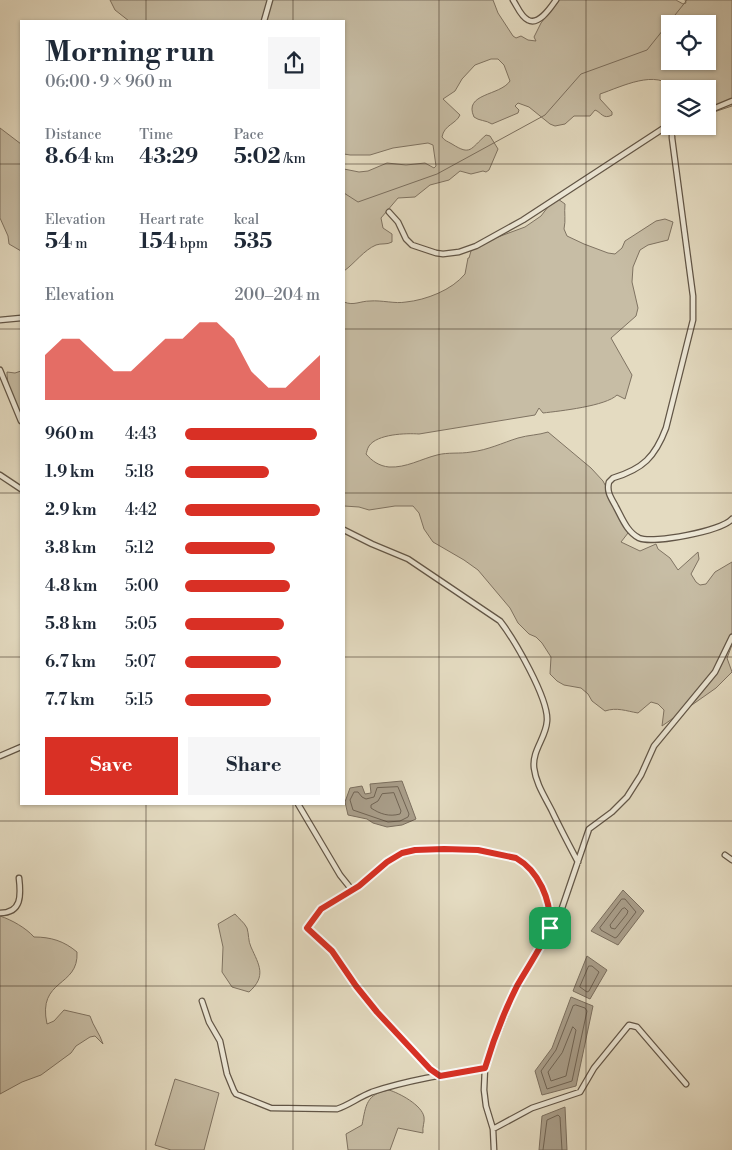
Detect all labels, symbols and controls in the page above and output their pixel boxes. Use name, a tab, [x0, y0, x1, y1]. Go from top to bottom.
map controls	[661, 15, 716, 135]
button: locate	[661, 15, 716, 70]
text: Morning run	[45, 35, 214, 70]
button: share	[268, 37, 320, 89]
text: 06:00 · 9 × 960 m	[45, 72, 172, 92]
button: layers	[661, 80, 716, 135]
text: Distance	[45, 126, 102, 144]
text: Time	[139, 126, 173, 144]
text: Pace	[234, 126, 264, 144]
text: 8.64	[45, 144, 92, 170]
text: 43:29	[139, 144, 198, 170]
text: 5:02	[234, 144, 281, 170]
text: km	[92, 150, 114, 168]
text: /km	[281, 150, 306, 168]
text: Elevation	[45, 211, 106, 229]
text: Heart rate	[139, 211, 204, 229]
text: kcal	[234, 211, 259, 229]
text: 54	[45, 229, 72, 255]
text: 154	[139, 229, 177, 255]
text: 535	[234, 229, 272, 255]
text: m	[72, 235, 88, 253]
text: bpm	[177, 235, 208, 253]
text: Elevation	[45, 285, 114, 305]
text: 200–204 m	[234, 285, 320, 305]
text: 960 m	[45, 424, 94, 444]
text: 4:43	[125, 424, 157, 444]
text: 1.9 km	[45, 462, 94, 482]
text: 5:18	[125, 462, 154, 482]
text: 2.9 km	[45, 500, 96, 520]
text: 4:42	[125, 500, 157, 520]
text: 3.8 km	[45, 538, 96, 558]
text: 5:12	[125, 538, 154, 558]
text: 4.8 km	[45, 576, 97, 596]
text: 5:00	[125, 576, 159, 596]
text: 5.8 km	[45, 614, 97, 634]
text: 5:05	[125, 614, 157, 634]
text: 6.7 km	[45, 652, 96, 672]
text: 5:07	[125, 652, 156, 672]
text: 7.7 km	[45, 690, 95, 710]
text: 5:15	[125, 690, 153, 710]
button: Save	[45, 737, 178, 795]
button: Share	[188, 737, 320, 795]
pin	[529, 907, 571, 949]
icon: arrive	[536, 914, 564, 942]

